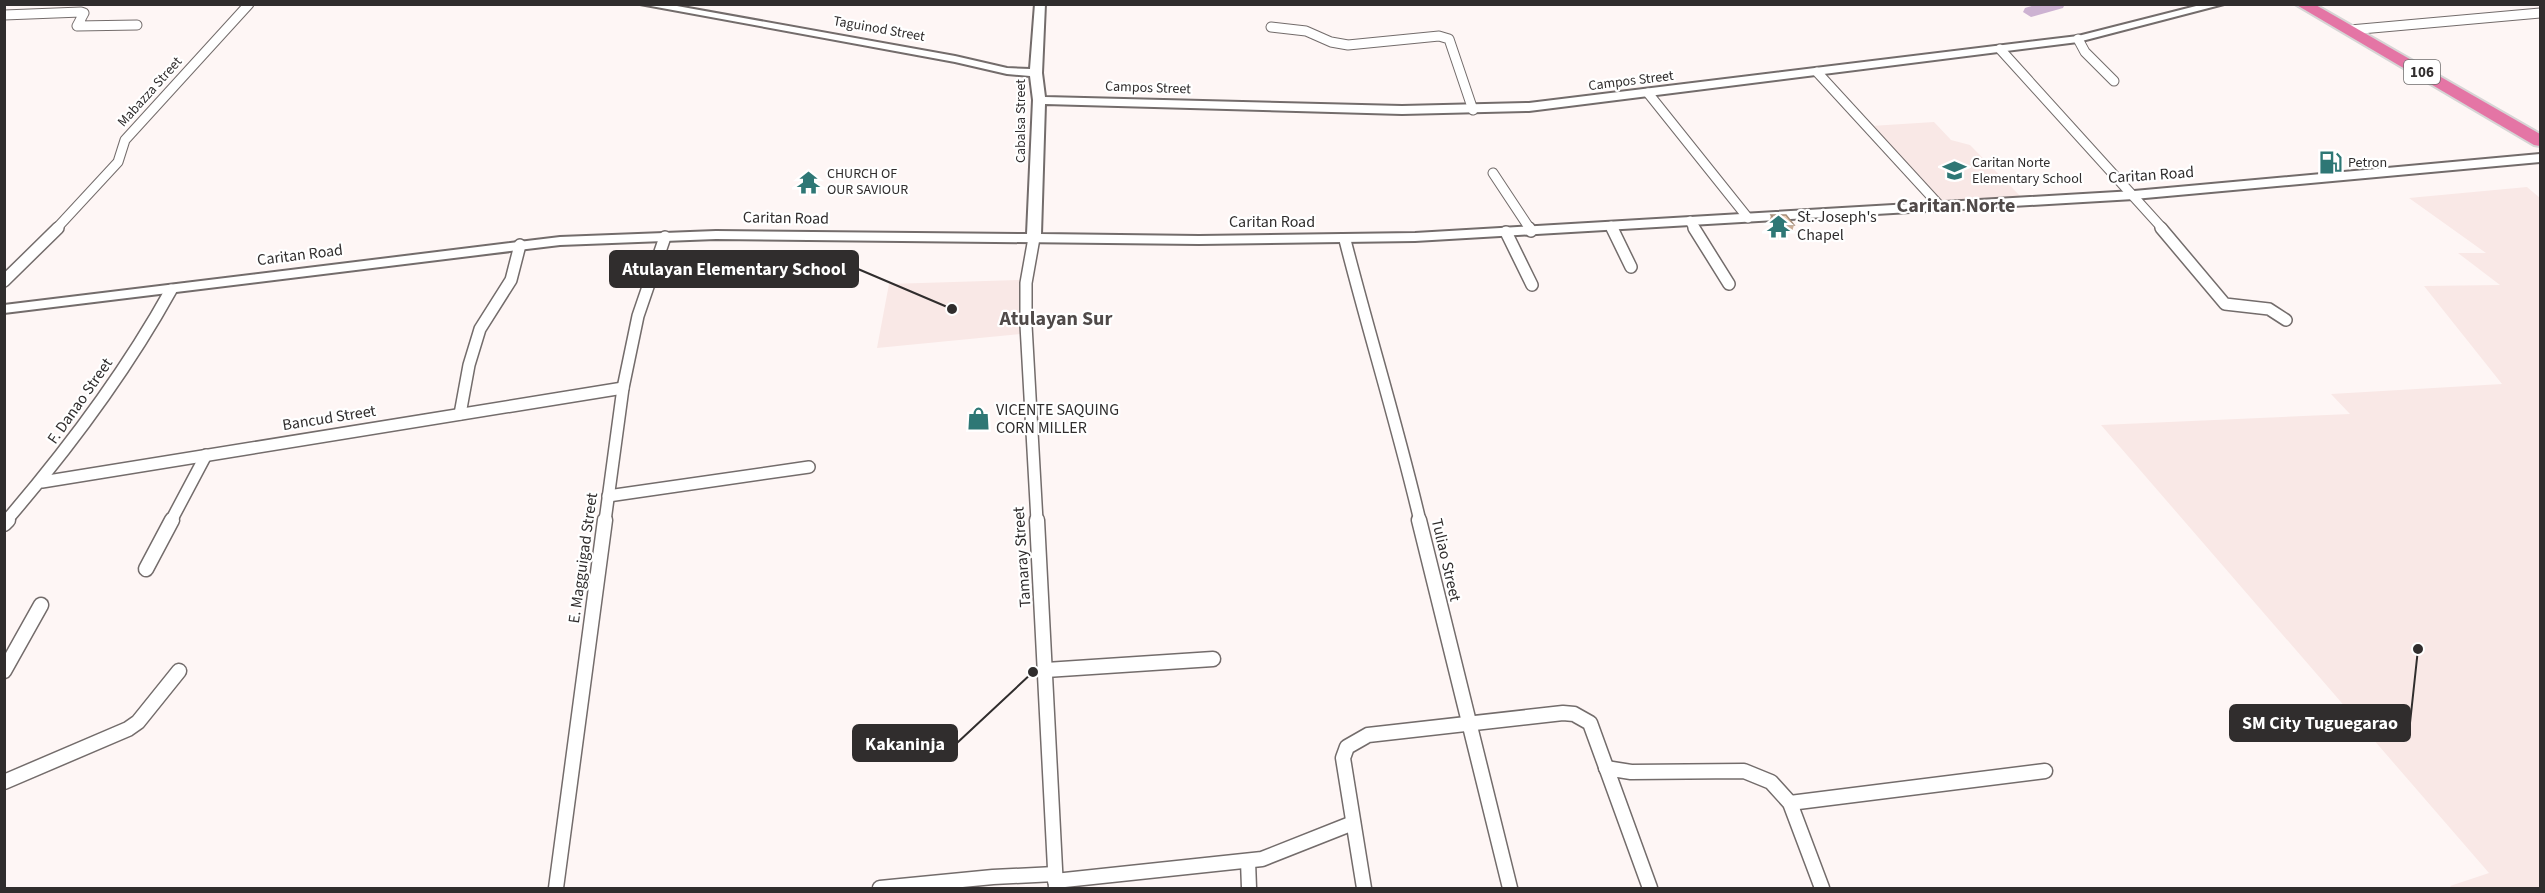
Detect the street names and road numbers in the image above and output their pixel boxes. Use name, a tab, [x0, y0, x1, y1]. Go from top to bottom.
street label: Taguinod Street	[832, 11, 927, 47]
street label: Mabazza Street	[113, 52, 187, 132]
road number: 106	[2404, 60, 2440, 84]
street label: Campos Street	[1587, 66, 1675, 96]
street label: Campos Street	[1105, 77, 1191, 99]
street label: Cabalsa Street	[1011, 79, 1031, 163]
street label: Caritan Road	[2107, 161, 2195, 189]
street label: Caritan Road	[743, 206, 829, 230]
street label: Caritan Road	[1229, 211, 1315, 233]
street label: Caritan Road	[256, 239, 344, 271]
street label: F. Danao Street	[42, 353, 118, 449]
street label: Bancud Street	[281, 400, 378, 436]
street label: E. Magguigad Street	[563, 490, 603, 625]
street label: Tamaray Street	[1007, 505, 1036, 608]
street label: Tuliao Street	[1426, 516, 1466, 604]

